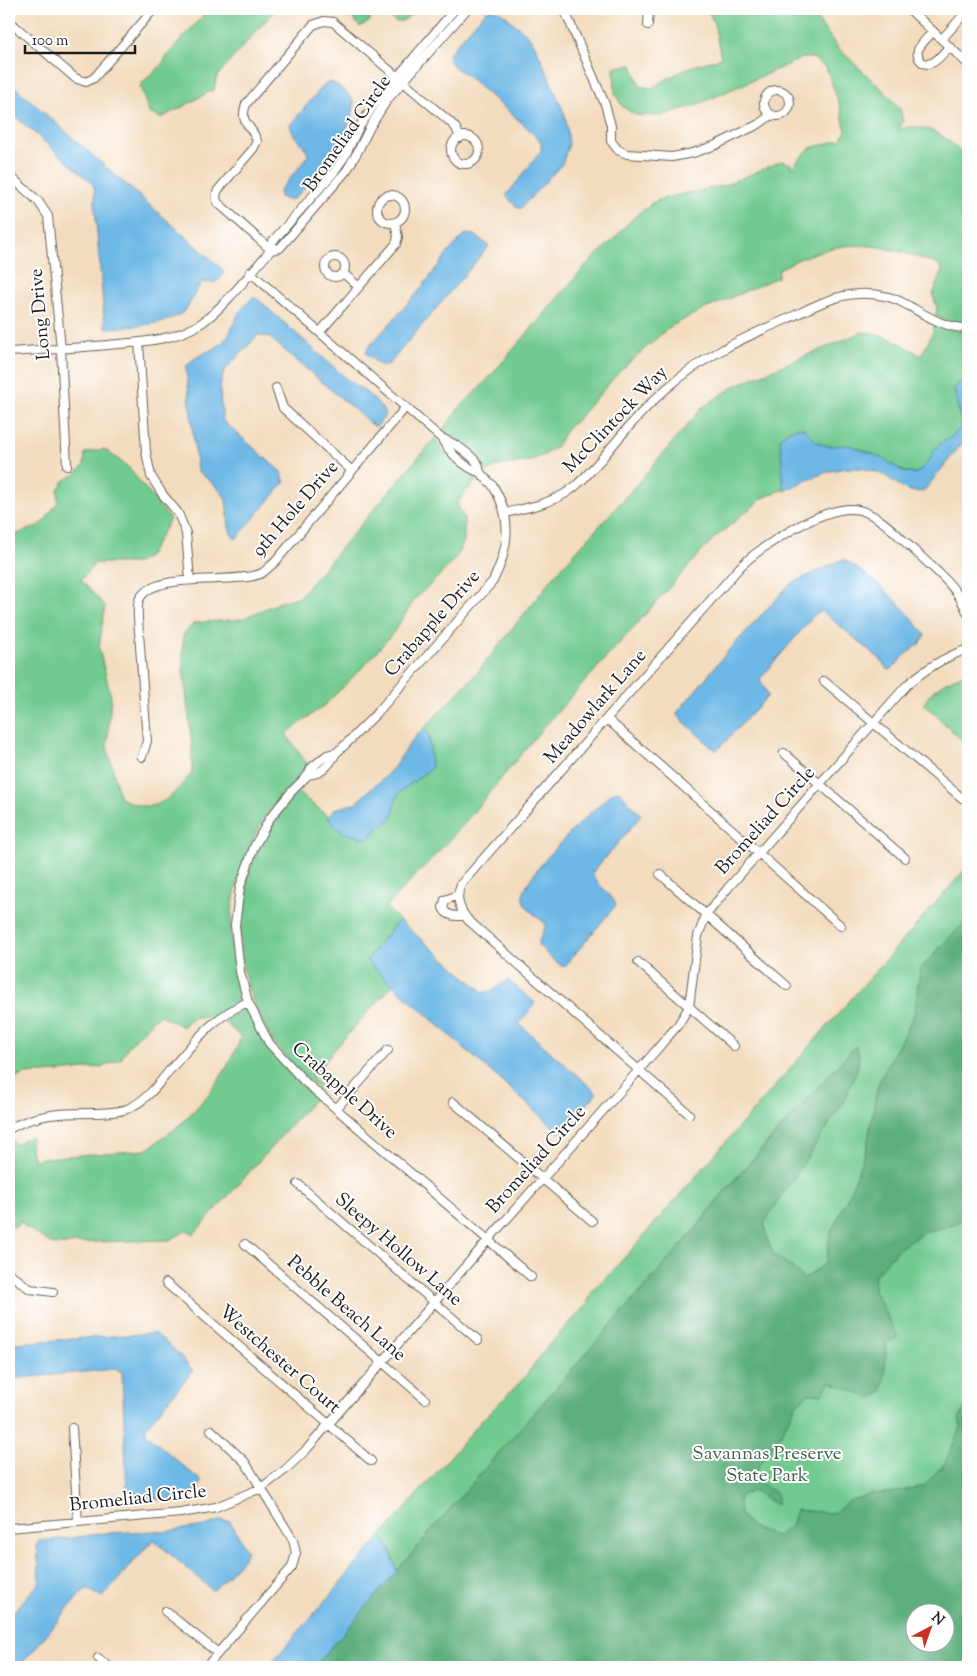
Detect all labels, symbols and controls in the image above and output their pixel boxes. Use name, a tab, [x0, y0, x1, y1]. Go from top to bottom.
scale bar	[25, 22, 135, 54]
text: 100 m	[32, 31, 69, 52]
street label: Bromeliad Circle	[297, 70, 399, 198]
street label: Long Drive	[24, 267, 58, 361]
street label: McClintock Way	[557, 360, 675, 480]
street label: 9th Hole Drive	[246, 455, 346, 563]
street label: Crabapple Drive	[379, 564, 487, 684]
street label: Meadowlark Lane	[538, 644, 654, 770]
street label: Bromeliad Circle	[710, 761, 822, 881]
street label: Crabapple Drive	[285, 1036, 403, 1146]
street label: Bromeliad Circle	[481, 1100, 593, 1220]
street label: Sleepy Hollow Lane	[328, 1187, 468, 1313]
street label: Pebble Beach Lane	[280, 1250, 412, 1369]
street label: Westchester Court	[212, 1299, 346, 1421]
park label: Savannas Preserve State Park	[692, 1441, 842, 1490]
street label: Bromeliad Circle	[68, 1478, 208, 1520]
north arrow	[904, 1604, 954, 1654]
text: N	[926, 1608, 948, 1631]

